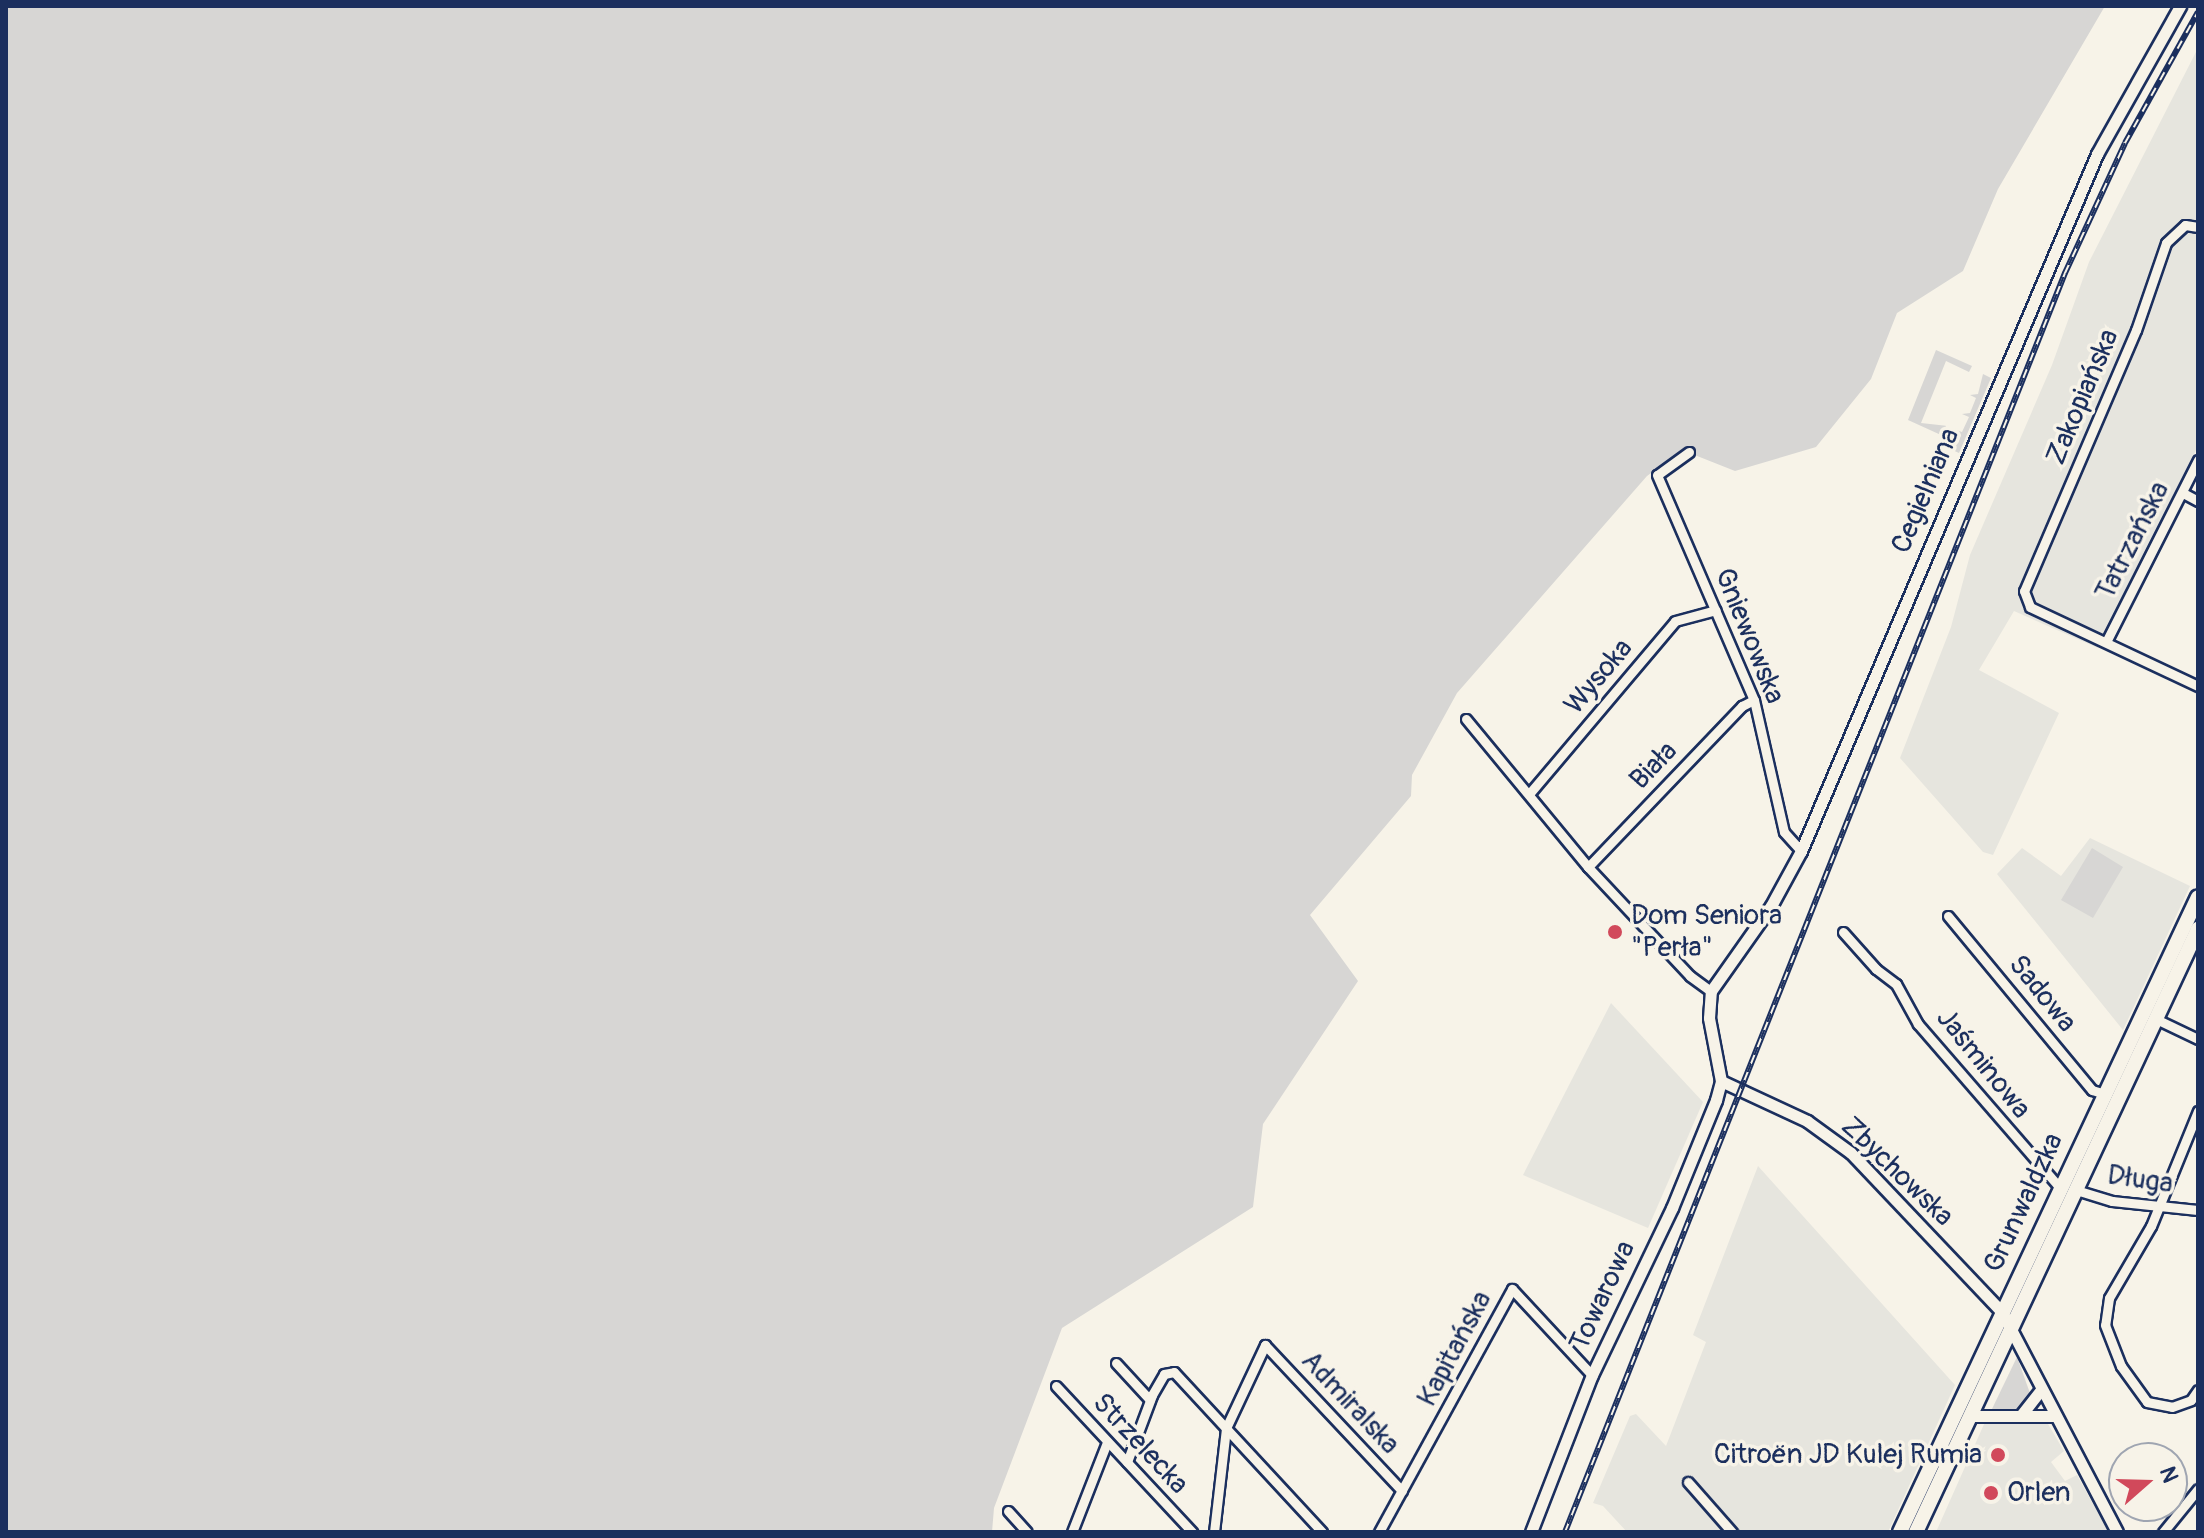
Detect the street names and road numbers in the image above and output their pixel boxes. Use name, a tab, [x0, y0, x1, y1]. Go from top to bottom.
street label: Zakopiańska	[2039, 324, 2127, 470]
street label: Cegielniana	[1885, 423, 1967, 559]
street label: Tatrzańska	[2089, 476, 2177, 606]
street label: Gniewowska	[1707, 563, 1791, 709]
street label: Wysoka	[1558, 632, 1640, 722]
street label: Biała	[1623, 735, 1685, 797]
street label: Sadowa	[2001, 949, 2083, 1039]
street label: Jaśminowa	[1929, 1002, 2037, 1126]
street label: Zbychowska	[1834, 1110, 1960, 1234]
street label: Grunwaldzka	[1977, 1128, 2071, 1278]
street label: Długa	[2105, 1159, 2175, 1201]
street label: Towarowa	[1563, 1236, 1643, 1356]
street label: Kapitańska	[1411, 1286, 1499, 1412]
street label: Admiralska	[1294, 1345, 1406, 1461]
street label: Strzelecka	[1085, 1387, 1195, 1501]

